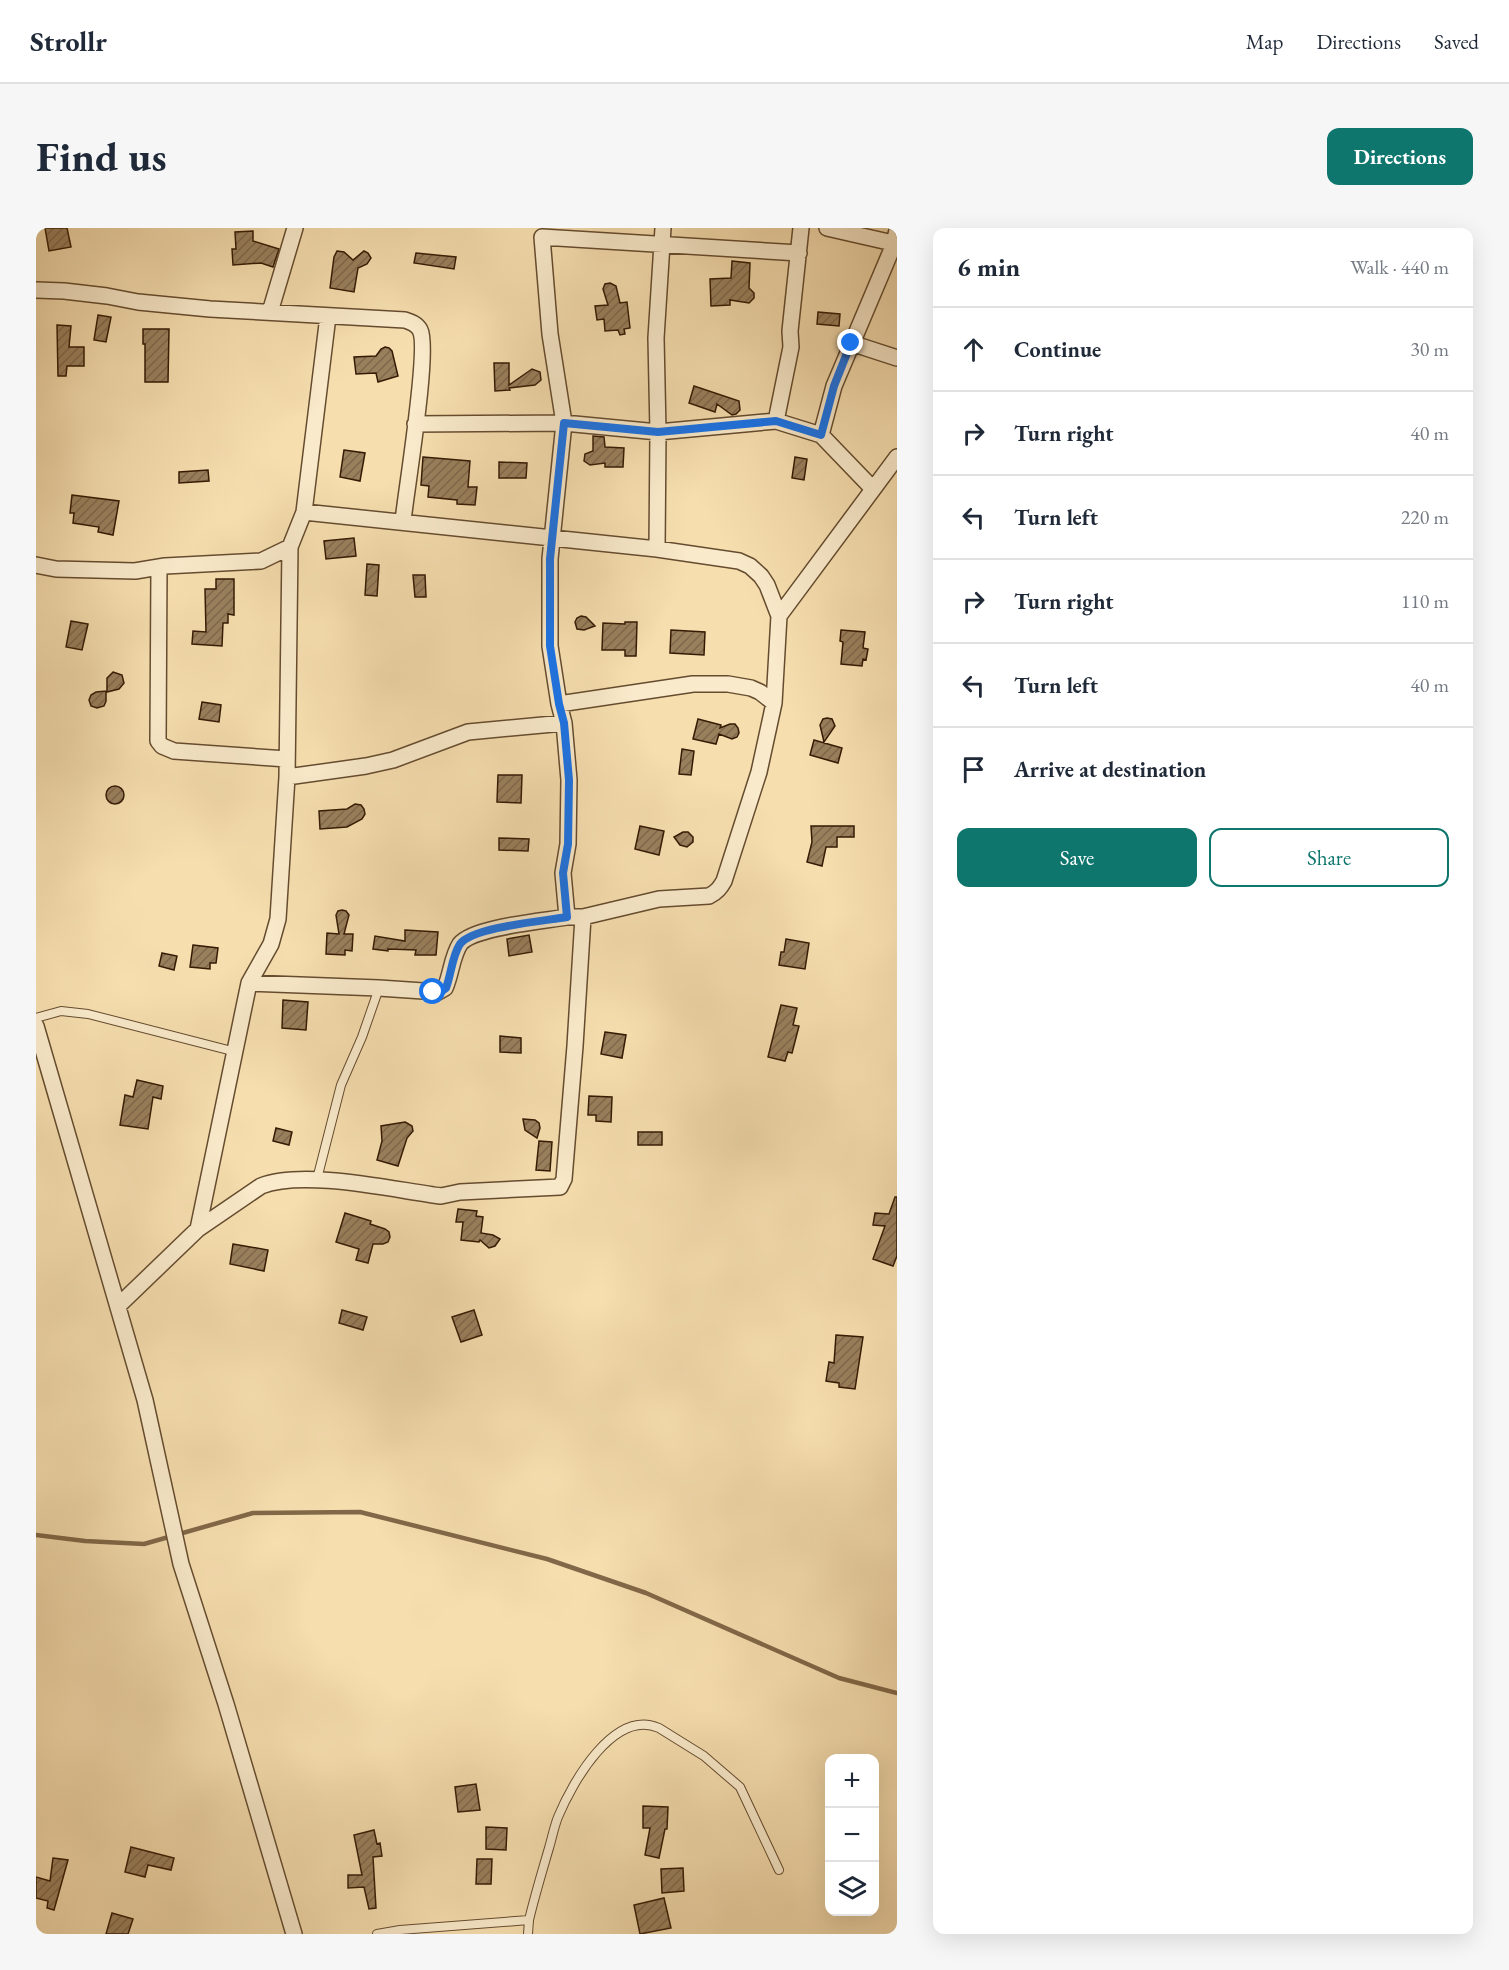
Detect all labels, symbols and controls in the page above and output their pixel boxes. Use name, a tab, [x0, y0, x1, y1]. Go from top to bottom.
text: Strollr	[30, 23, 107, 59]
text: Map	[1246, 28, 1283, 55]
text: Directions	[1316, 28, 1401, 55]
text: Saved	[1434, 28, 1479, 55]
button: Directions	[1327, 128, 1473, 185]
text: Find us	[36, 129, 167, 184]
text: 6 min	[957, 250, 1020, 284]
text: Walk · 440 m	[1350, 254, 1449, 280]
route end	[837, 329, 863, 355]
icon: ahead	[957, 333, 990, 366]
text: Continue	[1014, 335, 1101, 364]
text: 30 m	[1410, 336, 1449, 362]
icon: right	[957, 417, 990, 450]
text: Turn right	[1014, 419, 1113, 448]
text: 40 m	[1410, 420, 1449, 446]
icon: left	[957, 501, 990, 534]
text: Turn left	[1014, 503, 1098, 532]
text: 220 m	[1401, 504, 1449, 530]
icon: right	[957, 585, 990, 618]
text: Turn right	[1014, 587, 1113, 616]
text: 110 m	[1401, 588, 1449, 614]
icon: left	[957, 669, 990, 702]
text: Turn left	[1014, 671, 1098, 700]
text: 40 m	[1410, 672, 1449, 698]
icon: arrive	[957, 753, 990, 786]
text: Arrive at destination	[1014, 755, 1206, 784]
button: Save	[957, 828, 1197, 887]
button: Share	[1209, 828, 1449, 887]
route start	[419, 978, 445, 1004]
map controls	[825, 1754, 879, 1916]
button: +	[825, 1754, 879, 1808]
button: −	[825, 1808, 879, 1862]
button: layers	[825, 1862, 879, 1916]

